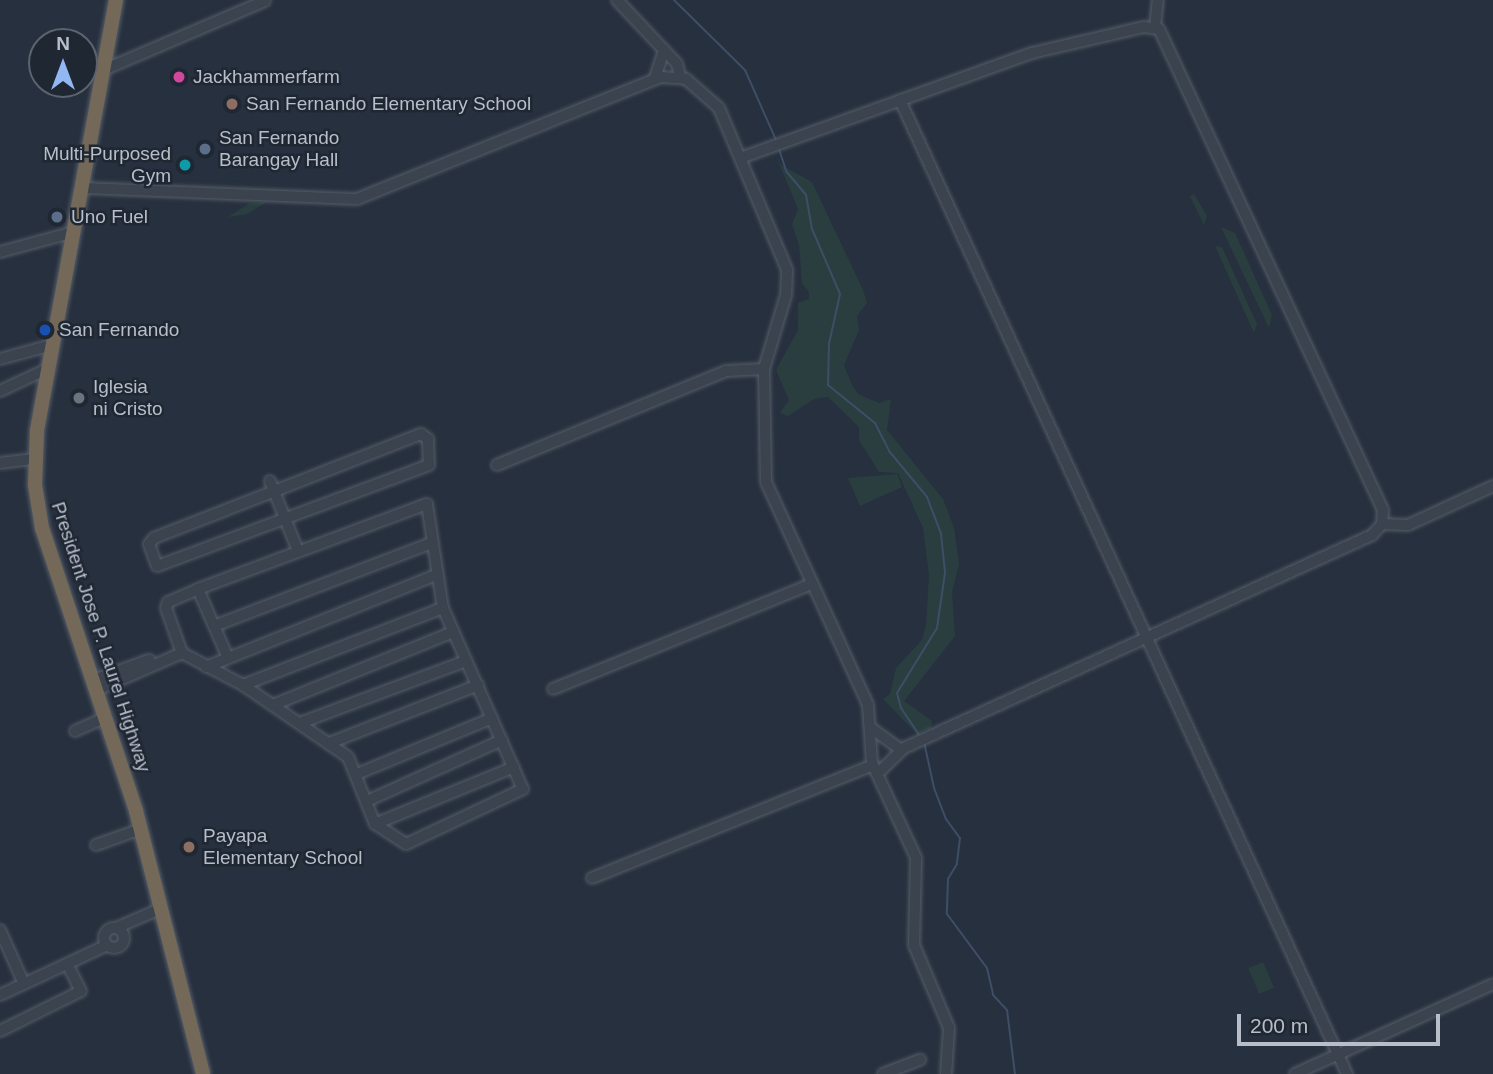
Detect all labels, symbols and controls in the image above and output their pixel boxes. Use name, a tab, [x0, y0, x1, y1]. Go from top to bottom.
north arrow	[28, 28, 98, 98]
text: N	[56, 33, 70, 54]
place label: Jackhammerfarm	[193, 66, 340, 88]
marker: Jackhammerfarm	[171, 69, 187, 85]
place label: San Fernando Elementary School	[246, 93, 531, 115]
marker: San Fernando Elementary School	[224, 96, 240, 112]
place label: San Fernando Barangay Hall	[219, 127, 339, 171]
marker: San Fernando Barangay Hall	[197, 141, 213, 157]
place label: Multi-Purposed Gym	[43, 143, 171, 187]
marker: Multi-Purposed Gym	[177, 157, 193, 173]
place label: Uno Fuel	[71, 206, 148, 228]
marker: Uno Fuel	[49, 209, 65, 225]
place label: San Fernando	[59, 319, 179, 341]
marker: San Fernando	[37, 322, 53, 338]
place label: Iglesia ni Cristo	[93, 376, 163, 420]
marker: Iglesia ni Cristo	[71, 390, 87, 406]
street label: President Jose P. Laurel Highway	[46, 499, 156, 775]
place label: Payapa Elementary School	[203, 825, 362, 869]
marker: Payapa Elementary School	[181, 839, 197, 855]
scale bar	[1241, 1000, 1444, 1044]
text: 200 m	[1250, 1014, 1308, 1037]

